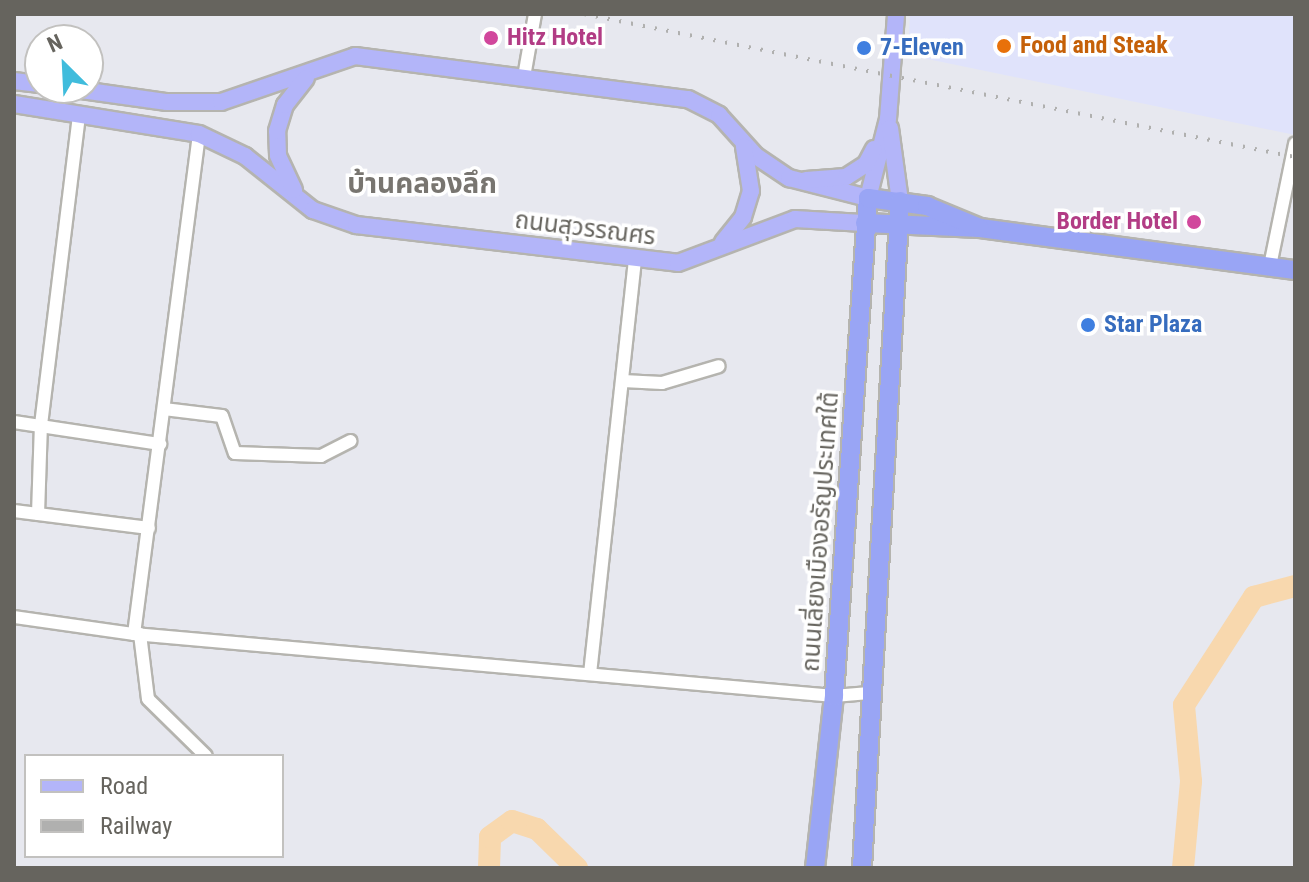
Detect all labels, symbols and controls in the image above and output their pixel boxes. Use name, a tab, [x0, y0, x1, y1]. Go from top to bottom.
north arrow	[24, 24, 104, 104]
place label: Hitz Hotel	[507, 24, 603, 52]
text: N	[44, 29, 66, 58]
marker: Hitz Hotel	[482, 29, 500, 47]
place label: Food and Steak	[1020, 32, 1168, 60]
place label: 7-Eleven	[880, 34, 964, 62]
marker: Food and Steak	[995, 37, 1013, 55]
marker: 7-Eleven	[855, 39, 873, 57]
district label: บ้านคลองลึก	[347, 167, 497, 201]
street label: ถนนสุวรรณศร	[513, 206, 657, 252]
place label: Border Hotel	[1056, 208, 1178, 236]
marker: Border Hotel	[1185, 213, 1203, 231]
place label: Star Plaza	[1104, 311, 1202, 339]
marker: Star Plaza	[1079, 316, 1097, 334]
street label: ถนนเลี่ยงเมืองอรัญประเทศใต้	[797, 391, 845, 673]
legend	[24, 754, 284, 858]
text: Road	[100, 772, 148, 800]
text: Railway	[100, 812, 172, 840]

